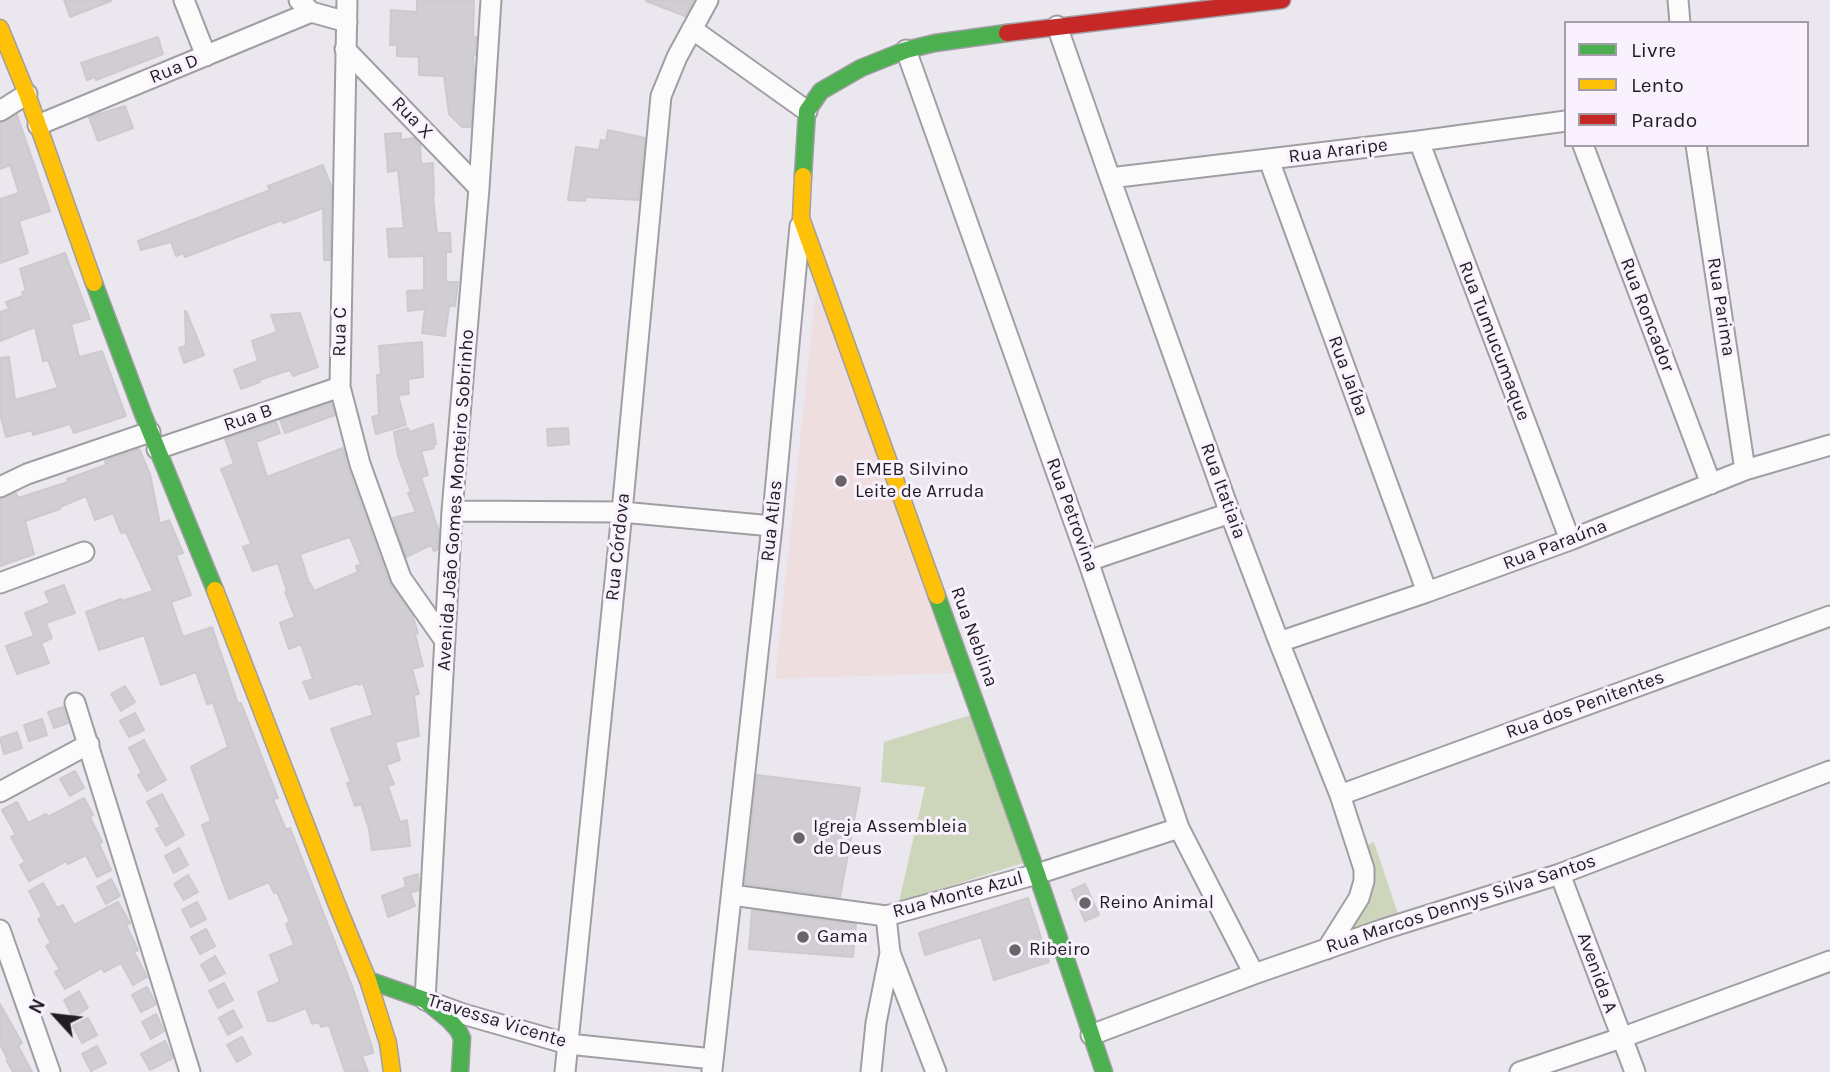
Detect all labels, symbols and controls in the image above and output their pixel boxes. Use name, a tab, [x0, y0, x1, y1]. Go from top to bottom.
legend	[1564, 21, 1809, 147]
text: Livre	[1631, 38, 1676, 62]
street label: Rua D	[146, 49, 202, 89]
text: Lento	[1631, 73, 1684, 97]
street label: Rua X	[386, 92, 438, 144]
text: Parado	[1631, 108, 1697, 132]
street label: Rua Araripe	[1287, 134, 1389, 168]
street label: Rua Roncador	[1615, 255, 1679, 375]
street label: Rua Parima	[1702, 256, 1740, 358]
street label: Rua Tumucumaque	[1453, 258, 1535, 424]
street label: Rua C	[328, 307, 352, 357]
street label: Avenida João Gomes Monteiro Sobrinho	[433, 328, 479, 672]
street label: Rua Jaíba	[1323, 333, 1373, 419]
street label: Rua B	[221, 399, 275, 437]
street label: Rua Itatiaia	[1195, 440, 1251, 542]
street label: Rua Petrovina	[1041, 455, 1103, 575]
place label: EMEB Silvino Leite de Arruda	[855, 459, 984, 503]
marker: EMEB Silvino Leite de Arruda	[833, 473, 849, 489]
street label: Rua Atlas	[756, 479, 788, 563]
street label: Rua Córdova	[601, 492, 635, 602]
street label: Rua Paraúna	[1500, 515, 1610, 575]
street label: Rua Neblina	[945, 584, 1003, 690]
street label: Rua dos Penitentes	[1503, 666, 1667, 744]
place label: Igreja Assembleia de Deus	[813, 816, 967, 860]
marker: Igreja Assembleia de Deus	[791, 830, 807, 846]
street label: Rua Marcos Dennys Silva Santos	[1323, 849, 1599, 959]
street label: Rua Monte Azul	[890, 867, 1026, 923]
place label: Reino Animal	[1099, 892, 1214, 914]
marker: Reino Animal	[1077, 895, 1093, 911]
place label: Gama	[817, 926, 868, 948]
marker: Gama	[795, 929, 811, 945]
street label: Avenida A	[1572, 930, 1622, 1016]
place label: Ribeiro	[1029, 939, 1090, 961]
marker: Ribeiro	[1007, 942, 1023, 958]
north arrow	[21, 981, 91, 1051]
street label: Travessa Vicente	[425, 989, 569, 1053]
text: N	[24, 995, 50, 1018]

